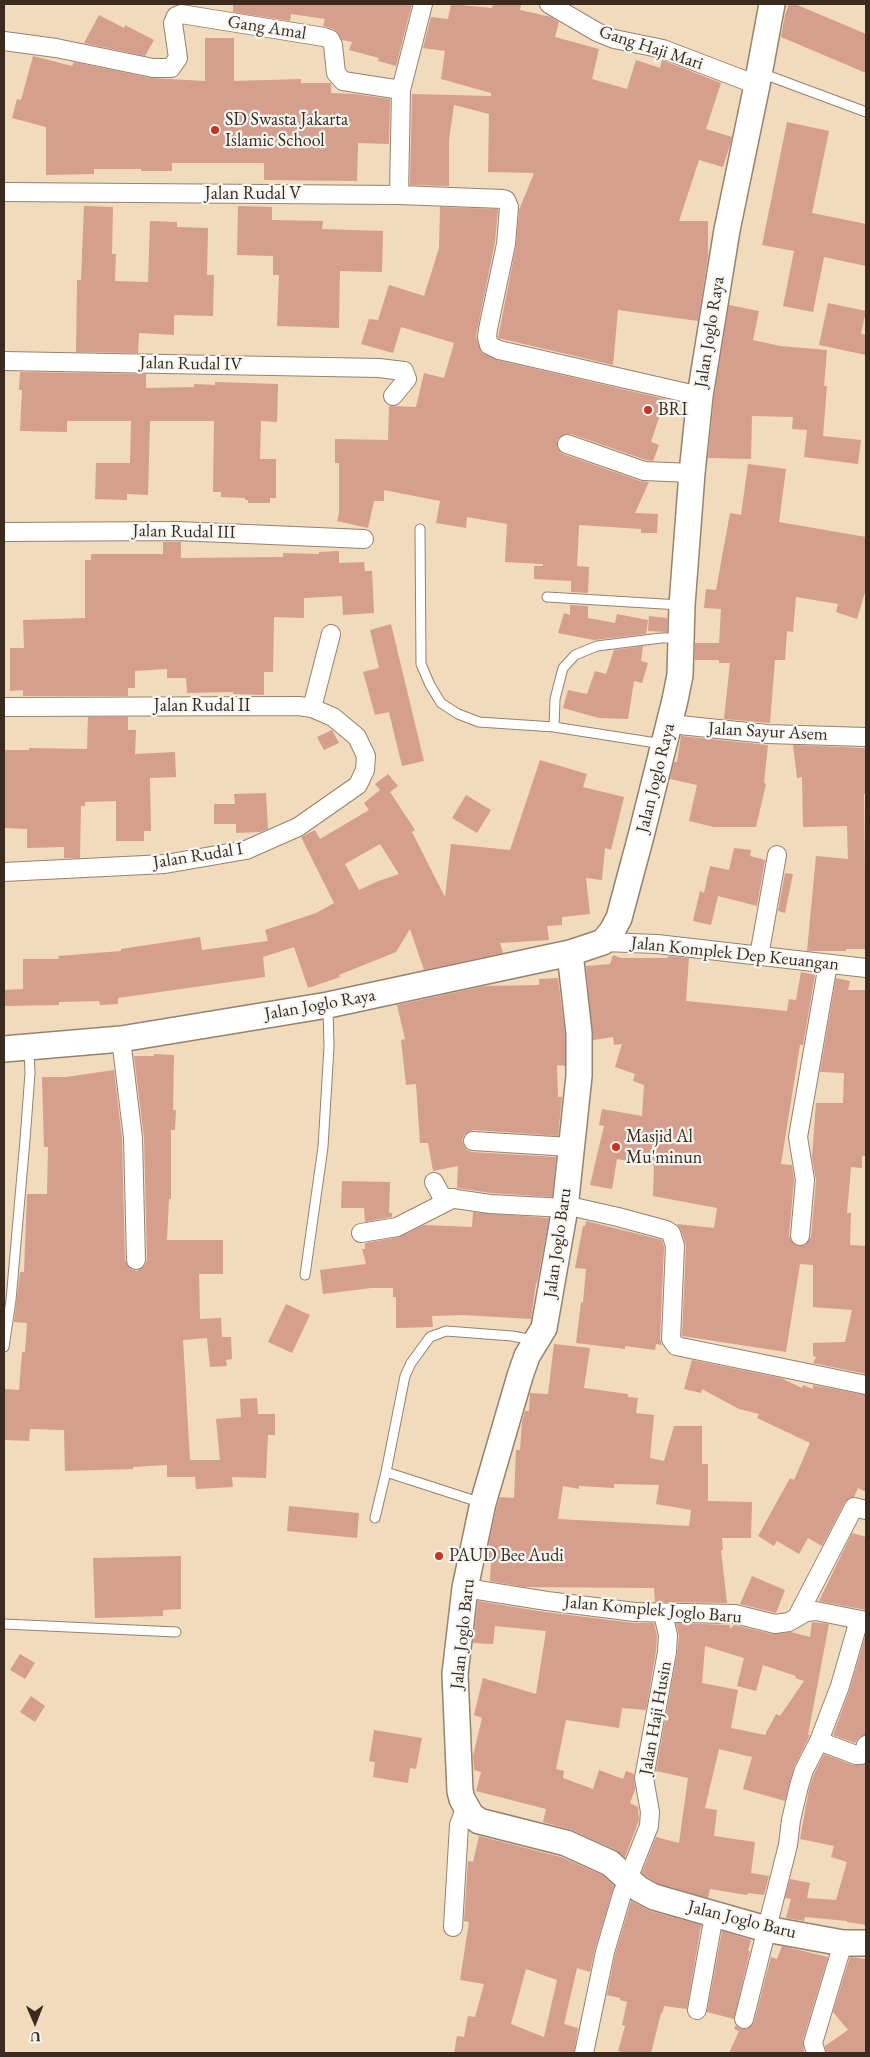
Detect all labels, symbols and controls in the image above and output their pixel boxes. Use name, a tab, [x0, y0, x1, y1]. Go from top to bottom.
street label: Gang Amal	[226, 11, 308, 45]
street label: Gang Haji Mari	[596, 21, 706, 75]
place label: SD Swasta Jakarta Islamic School	[225, 109, 348, 152]
marker: SD Swasta Jakarta Islamic School	[209, 124, 221, 136]
street label: Jalan Rudal V	[205, 183, 301, 205]
street label: Jalan Joglo Raya	[691, 275, 729, 389]
street label: Jalan Rudal IV	[139, 352, 243, 376]
place label: BRI	[658, 399, 688, 421]
marker: BRI	[642, 404, 654, 416]
street label: Jalan Rudal III	[132, 520, 236, 544]
street label: Jalan Rudal II	[154, 695, 250, 717]
street label: Jalan Sayur Asem	[708, 718, 828, 746]
street label: Jalan Joglo Raya	[632, 721, 680, 835]
street label: Jalan Rudal I	[152, 838, 244, 874]
street label: Jalan Komplek Dep Keuangan	[630, 932, 840, 976]
street label: Jalan Joglo Raya	[263, 985, 377, 1025]
place label: Masjid Al Mu'minun	[626, 1126, 702, 1168]
marker: Masjid Al Mu'minun	[610, 1141, 622, 1153]
street label: Jalan Joglo Baru	[540, 1187, 576, 1299]
place label: PAUD Bee Audi	[449, 1545, 564, 1567]
marker: PAUD Bee Audi	[433, 1550, 445, 1562]
street label: Jalan Joglo Baru	[446, 1578, 480, 1690]
street label: Jalan Komplek Joglo Baru	[563, 1591, 743, 1629]
street label: Jalan Haji Husin	[635, 1659, 677, 1777]
street label: Jalan Joglo Baru	[686, 1896, 798, 1944]
north arrow	[10, 1997, 60, 2047]
text: U	[30, 2028, 41, 2046]

